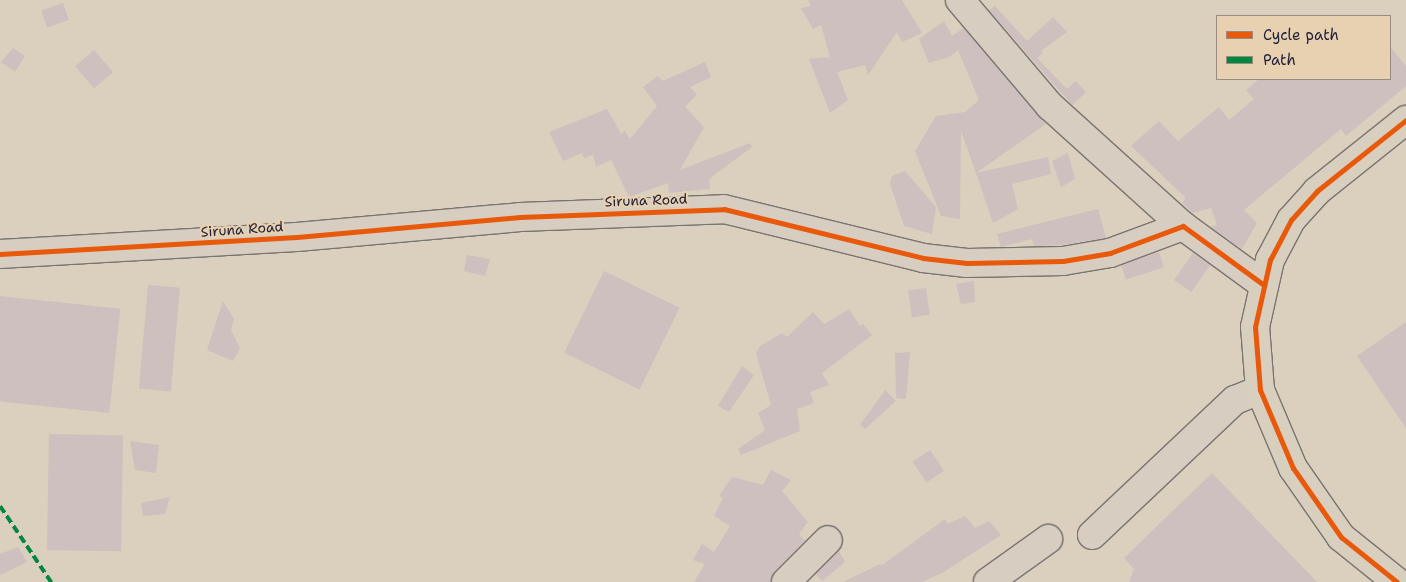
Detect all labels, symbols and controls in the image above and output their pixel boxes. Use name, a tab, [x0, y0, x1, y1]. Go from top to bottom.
legend	[1216, 15, 1391, 80]
text: Cycle path	[1263, 25, 1339, 45]
text: Path	[1263, 50, 1296, 70]
street label: Siruna Road	[604, 190, 688, 210]
street label: Siruna Road	[200, 218, 284, 240]

